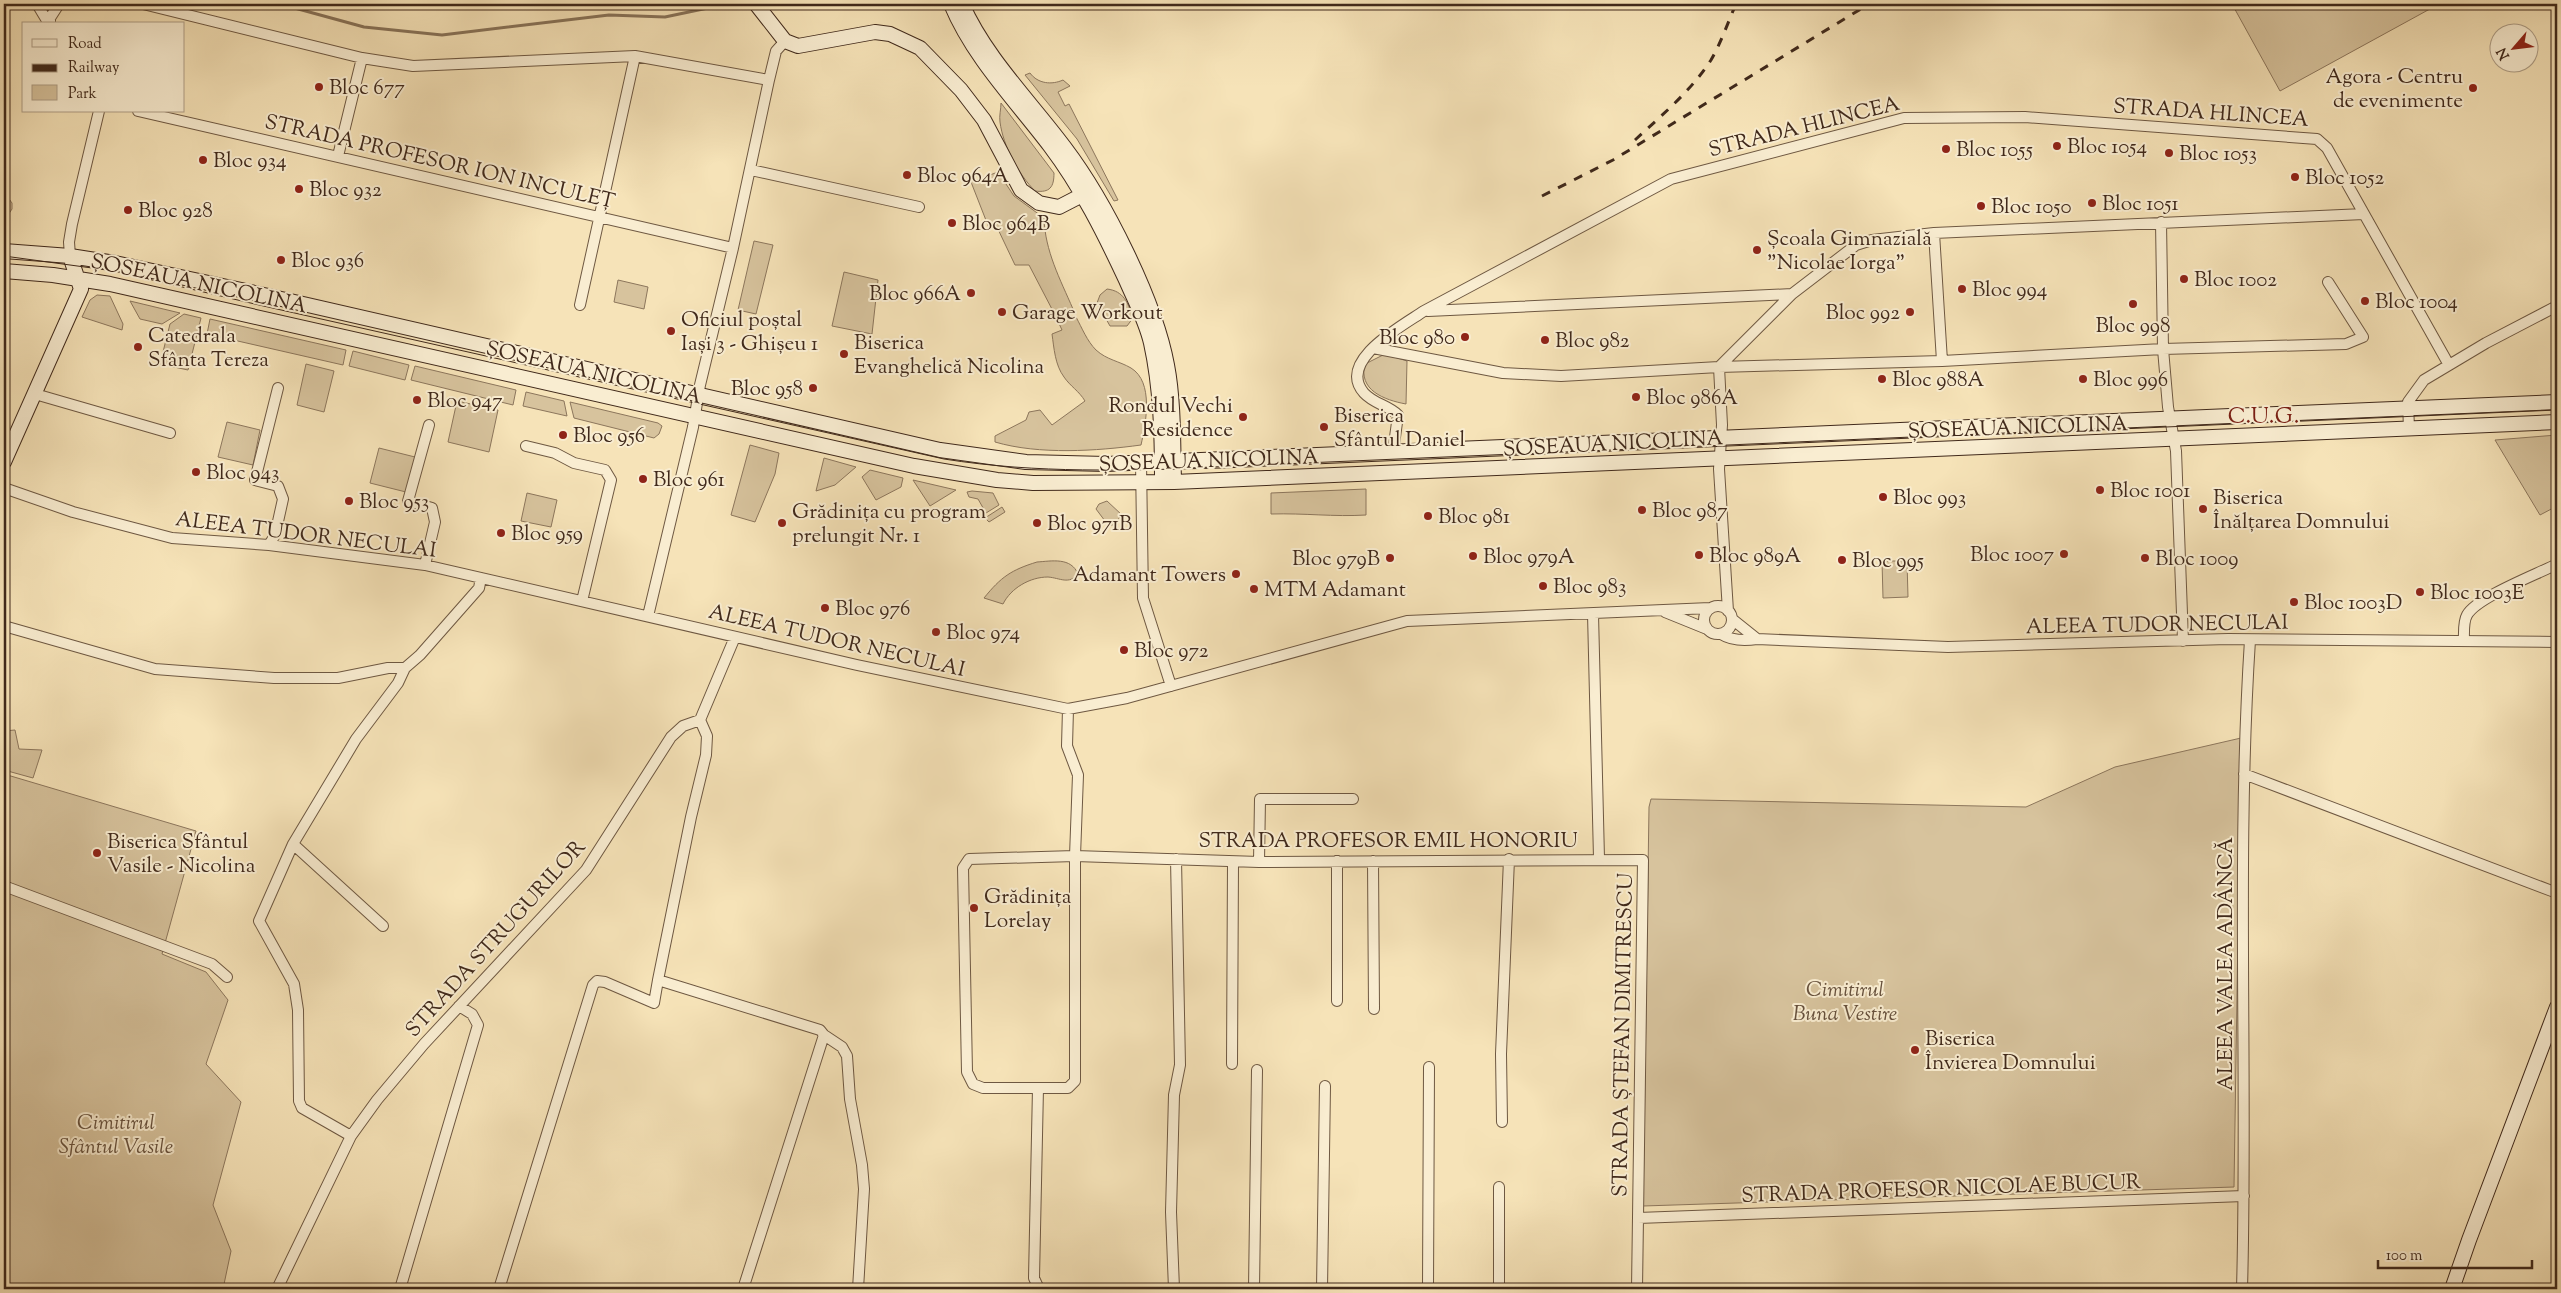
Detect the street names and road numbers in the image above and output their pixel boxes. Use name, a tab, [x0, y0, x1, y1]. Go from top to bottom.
street label: STRADA HLINCEA	[1706, 90, 1903, 166]
street label: STRADA HLINCEA	[2112, 92, 2310, 136]
street label: STRADA PROFESOR ION INCULEȚ	[261, 108, 618, 218]
street label: ȘOSEAUA NICOLINA	[88, 247, 310, 323]
street label: ȘOSEAUA NICOLINA	[483, 335, 704, 413]
street label: ȘOSEAUA NICOLINA	[1907, 410, 2129, 448]
street label: ȘOSEAUA NICOLINA	[1502, 424, 1724, 466]
street label: ȘOSEAUA NICOLINA	[1098, 443, 1320, 481]
street label: ALEEA TUDOR NECULAI	[174, 505, 438, 567]
street label: ALEEA TUDOR NECULAI	[705, 598, 968, 686]
street label: ALEEA TUDOR NECULAI	[2025, 609, 2289, 643]
street label: STRADA PROFESOR EMIL HONORIU	[1198, 827, 1578, 857]
street label: STRADA STRUGURILOR	[399, 834, 594, 1045]
street label: ALEEA VALEA ADÂNCĂ	[2212, 837, 2242, 1091]
street label: STRADA ȘTEFAN DIMITRESCU	[1606, 873, 1642, 1197]
street label: STRADA PROFESOR NICOLAE BUCUR	[1741, 1168, 2141, 1212]

